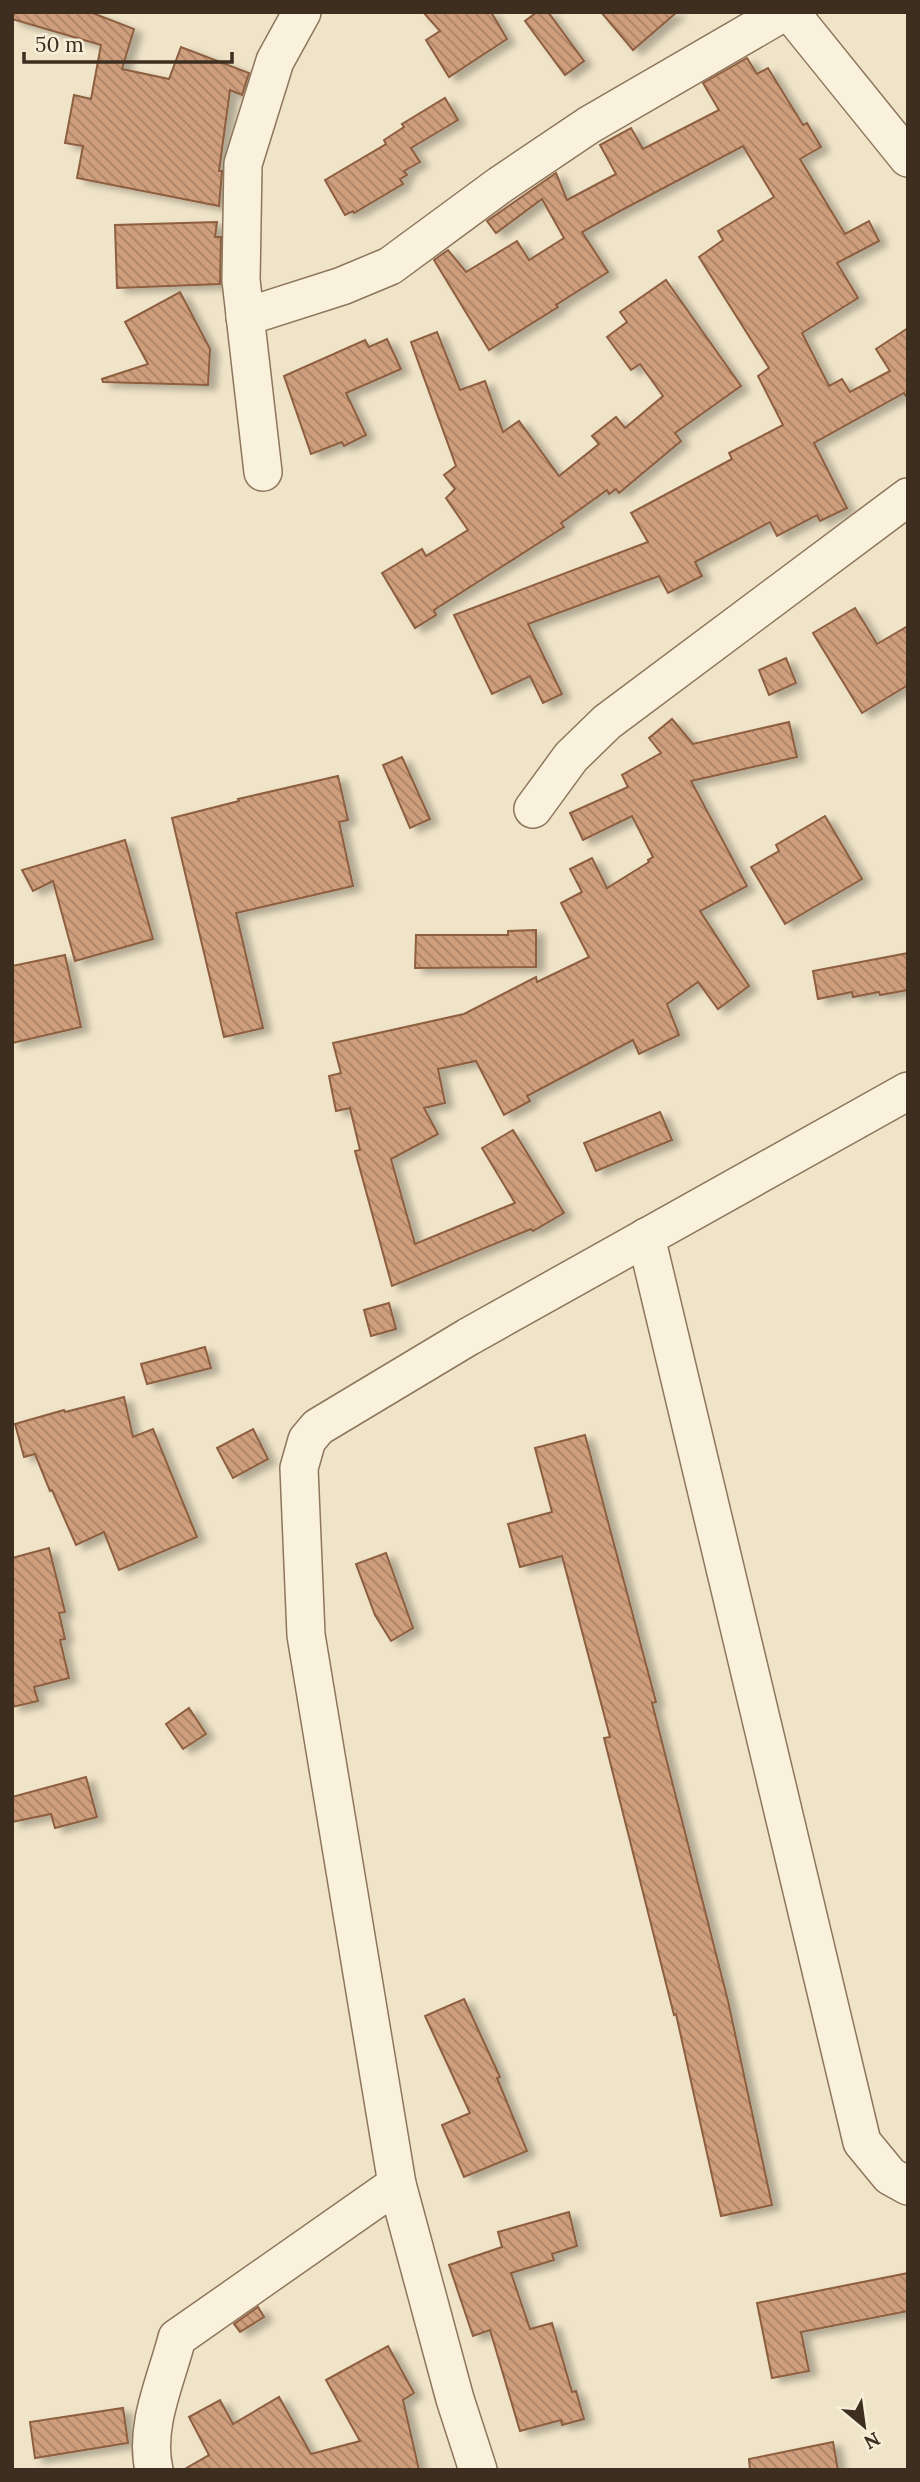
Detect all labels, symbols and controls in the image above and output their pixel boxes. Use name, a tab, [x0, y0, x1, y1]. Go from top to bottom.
scale bar	[24, 21, 233, 65]
text: 50 m	[35, 31, 84, 58]
north arrow	[829, 2391, 899, 2461]
text: N	[860, 2427, 884, 2455]

